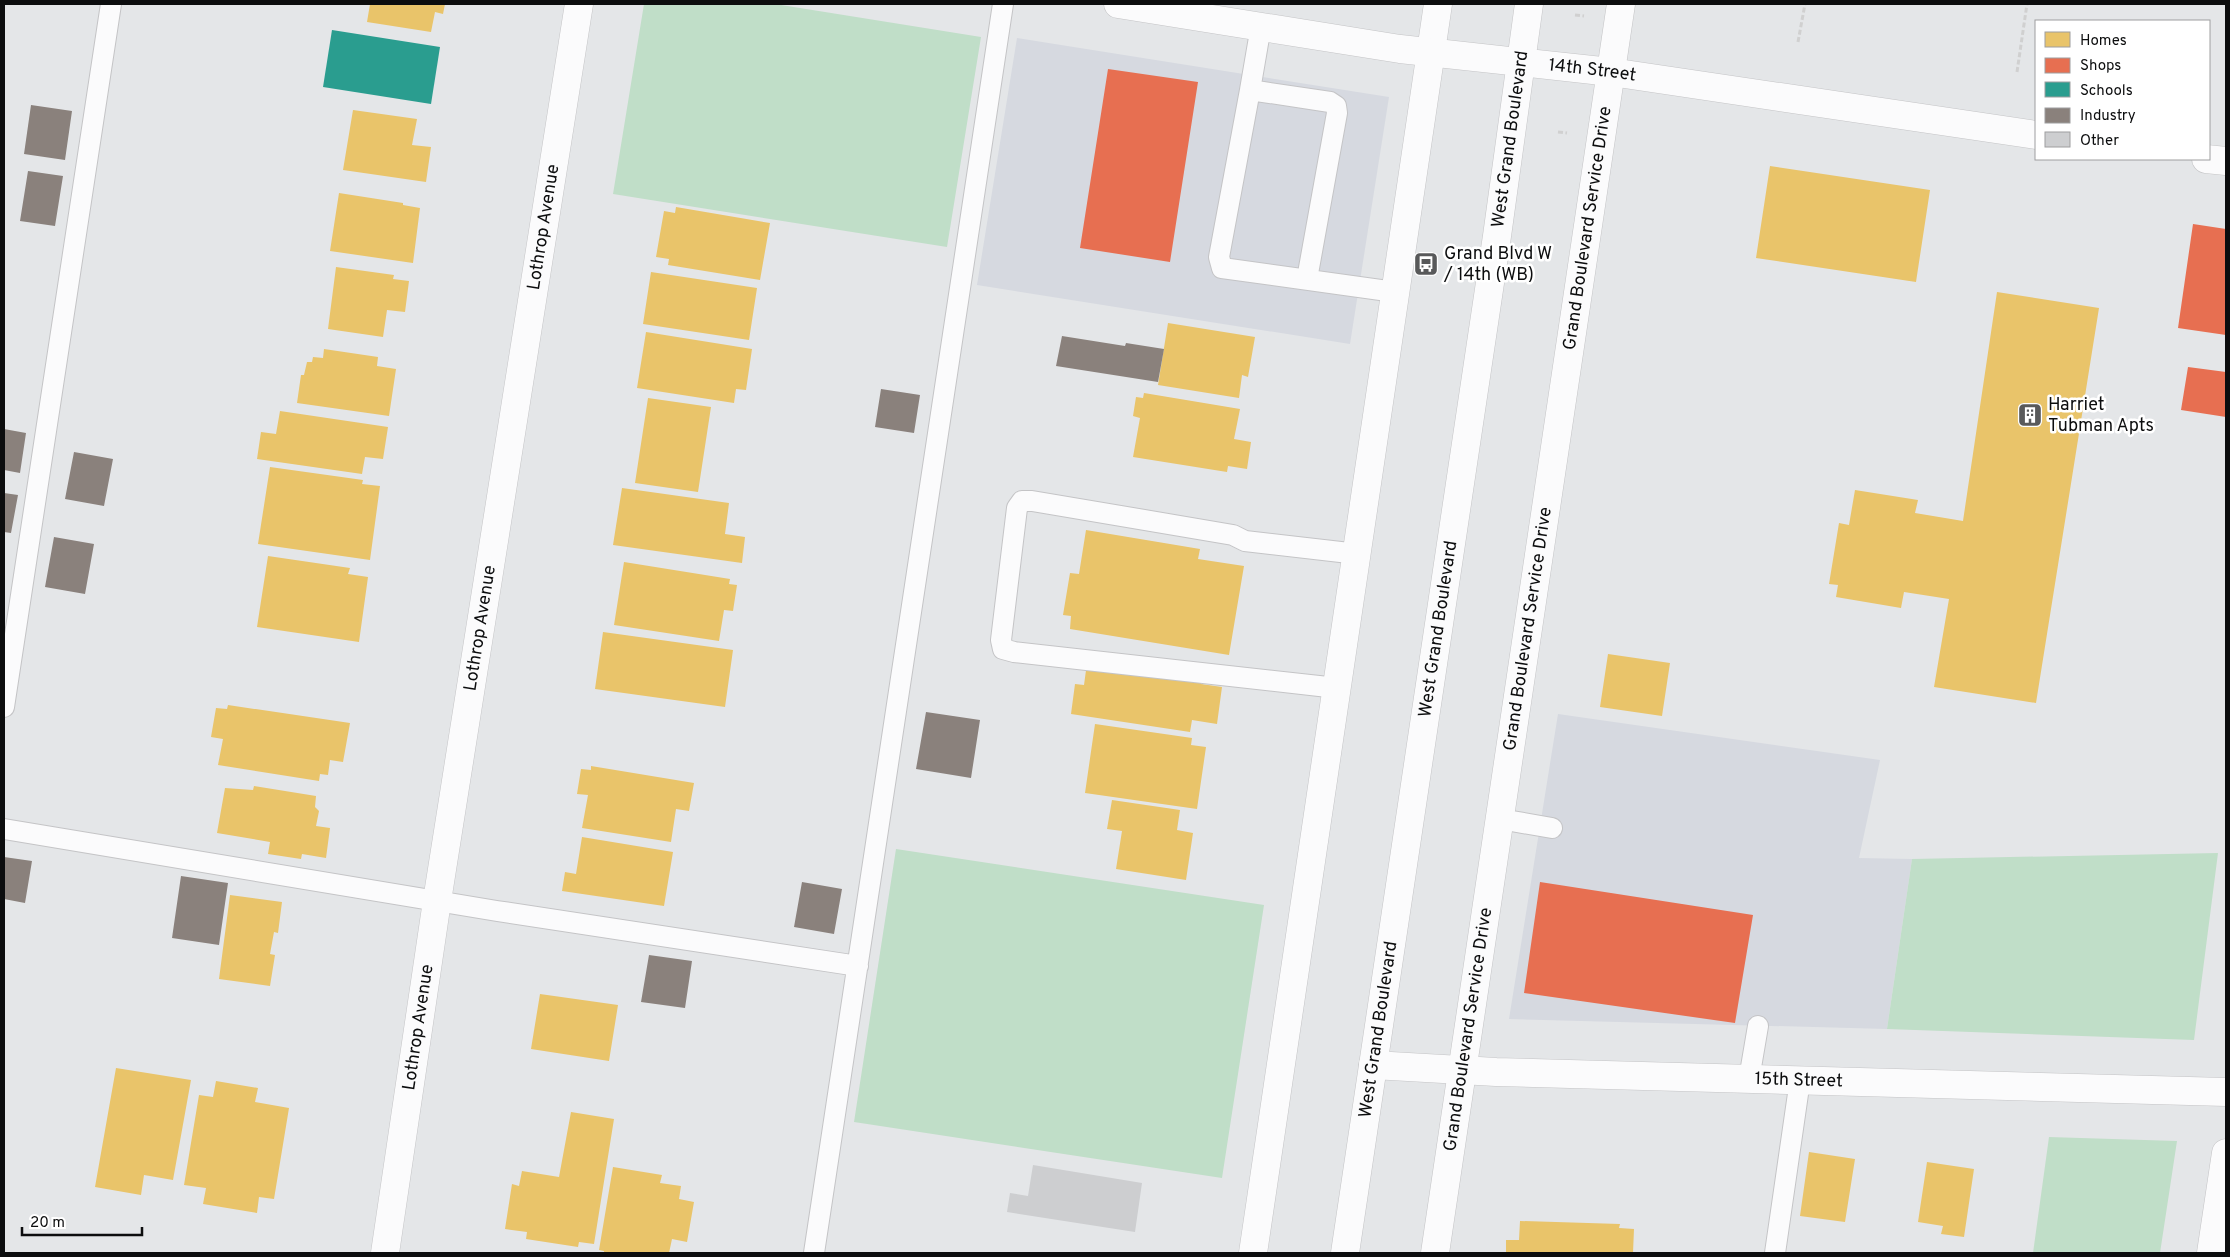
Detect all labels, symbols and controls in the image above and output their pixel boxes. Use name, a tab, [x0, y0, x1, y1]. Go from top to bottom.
legend	[2035, 20, 2210, 160]
text: Homes	[2080, 32, 2127, 51]
street label: West Grand Boulevard	[1487, 49, 1534, 229]
street label: 14th Street	[1547, 54, 1638, 87]
text: Shops	[2080, 57, 2121, 76]
text: Schools	[2080, 82, 2133, 101]
street label: Grand Boulevard Service Drive	[1558, 105, 1617, 352]
text: Industry	[2080, 107, 2136, 126]
text: Other	[2080, 132, 2119, 151]
street label: Lothrop Avenue	[522, 163, 565, 292]
place label: Grand Blvd W / 14th (WB)	[1443, 243, 1552, 287]
bus stop icon: Grand Blvd W / 14th (WB)	[1413, 251, 1439, 277]
place label: Harriet Tubman Apts	[2048, 394, 2154, 438]
building icon: Harriet Tubman Apts	[2017, 402, 2043, 428]
street label: Grand Boulevard Service Drive	[1498, 505, 1557, 752]
street label: West Grand Boulevard	[1414, 539, 1463, 719]
street label: Lothrop Avenue	[459, 564, 501, 693]
street label: Grand Boulevard Service Drive	[1439, 906, 1498, 1153]
street label: West Grand Boulevard	[1354, 939, 1403, 1119]
street label: Lothrop Avenue	[398, 963, 439, 1092]
street label: 15th Street	[1754, 1068, 1843, 1093]
scale bar	[22, 1204, 142, 1236]
text: 20 m	[30, 1214, 65, 1233]

